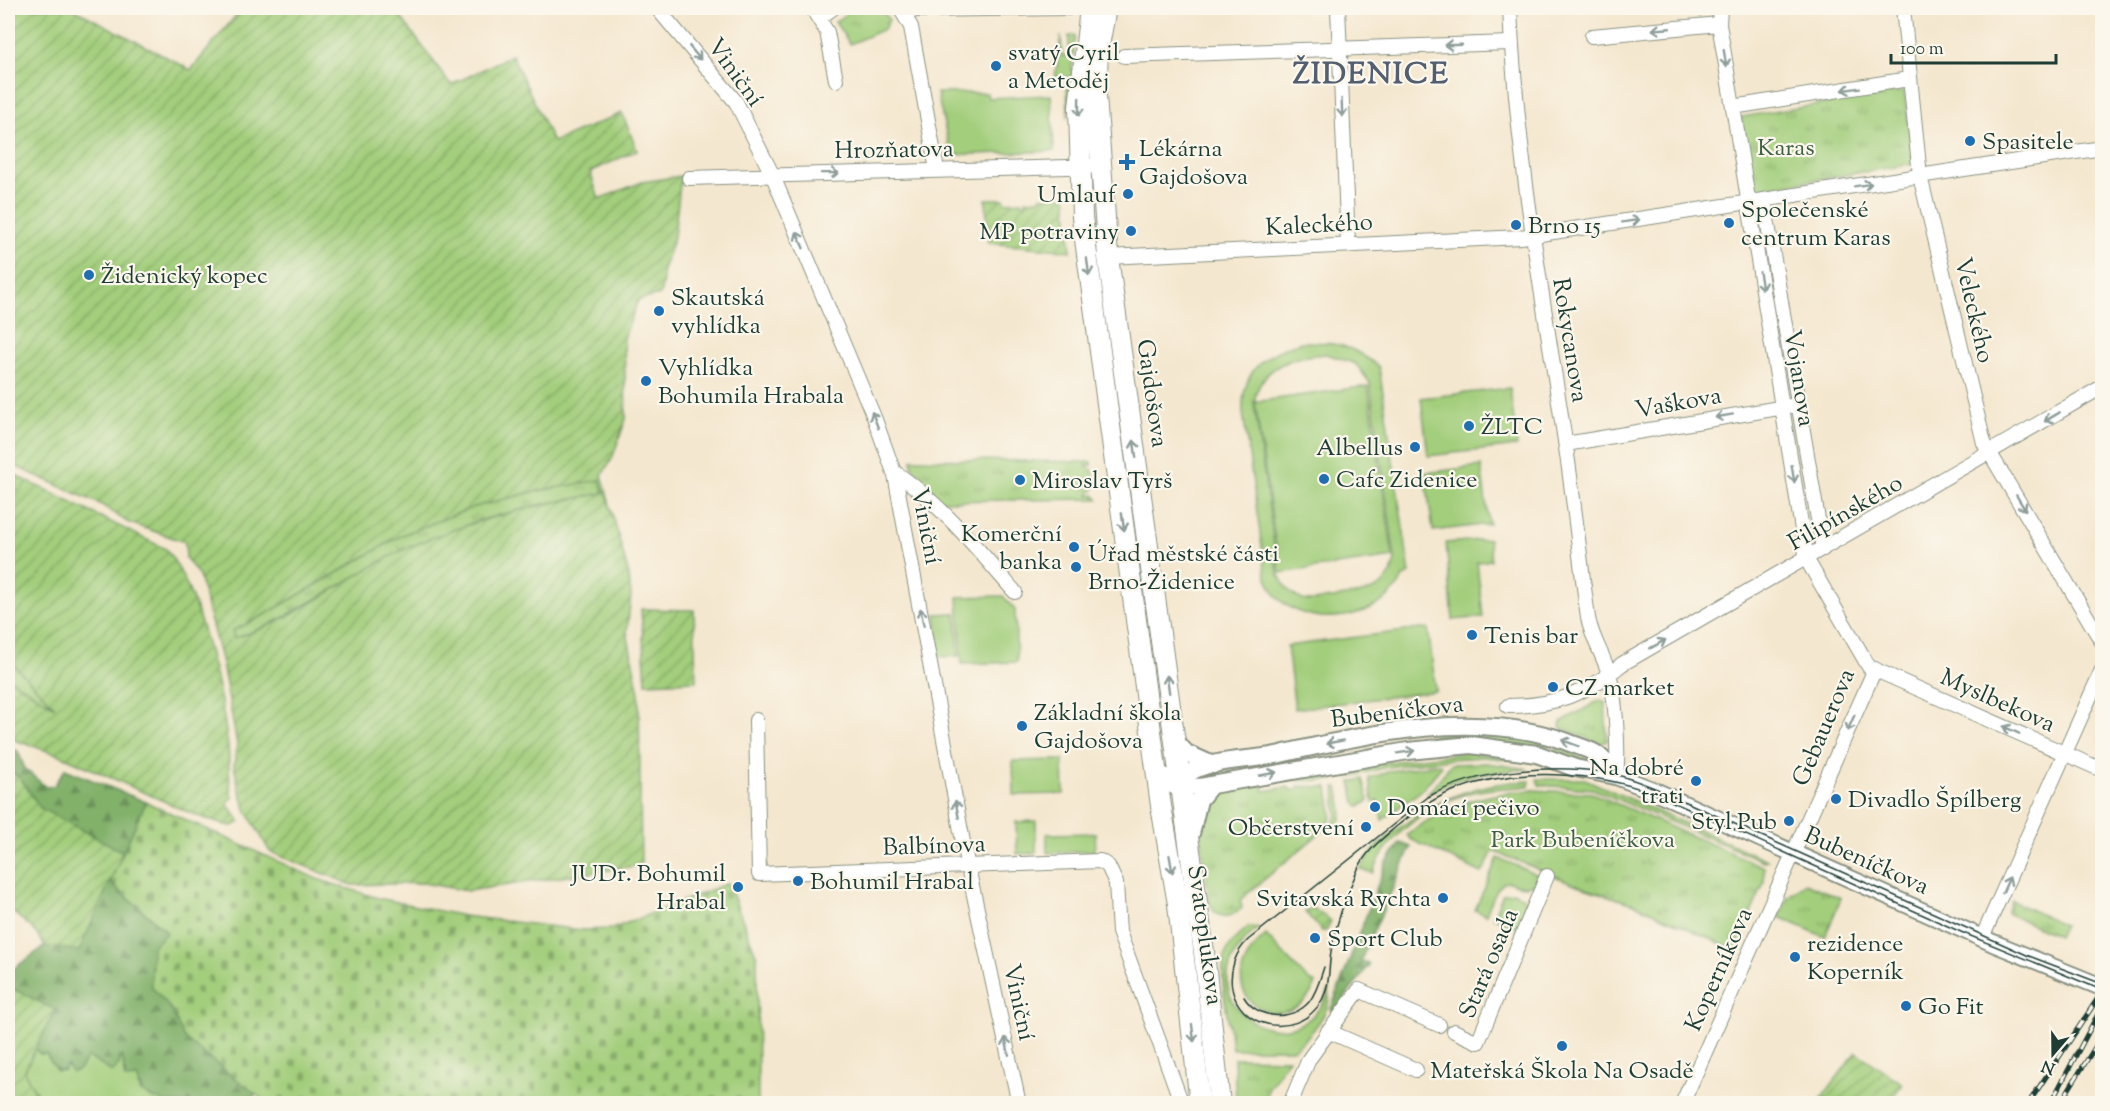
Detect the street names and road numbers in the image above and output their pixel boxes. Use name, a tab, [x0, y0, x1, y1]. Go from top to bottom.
street label: Viniční	[698, 32, 771, 115]
street label: Hrozňatova	[834, 133, 954, 169]
street label: Kaleckého	[1265, 206, 1374, 246]
street label: Veleckého	[1944, 254, 2002, 366]
street label: Rokycanova	[1542, 276, 1596, 405]
street label: Vojanova	[1774, 327, 1822, 429]
street label: Gajdošova	[1127, 337, 1175, 450]
street label: Vaškova	[1632, 380, 1724, 428]
street label: Filipínského	[1782, 467, 1910, 560]
street label: Viniční	[901, 485, 949, 568]
street label: Myslbekova	[1934, 661, 2060, 742]
street label: Gebauerova	[1785, 664, 1865, 792]
street label: Bubeníčkova	[1329, 688, 1465, 738]
street label: Bubeníčkova	[1798, 819, 1934, 904]
street label: Balbínova	[882, 828, 986, 866]
street label: Svatoplukova	[1177, 863, 1231, 1007]
street label: Koperníkova	[1677, 902, 1762, 1037]
street label: Stará osada	[1451, 904, 1528, 1024]
street label: Viniční	[993, 961, 1043, 1044]

